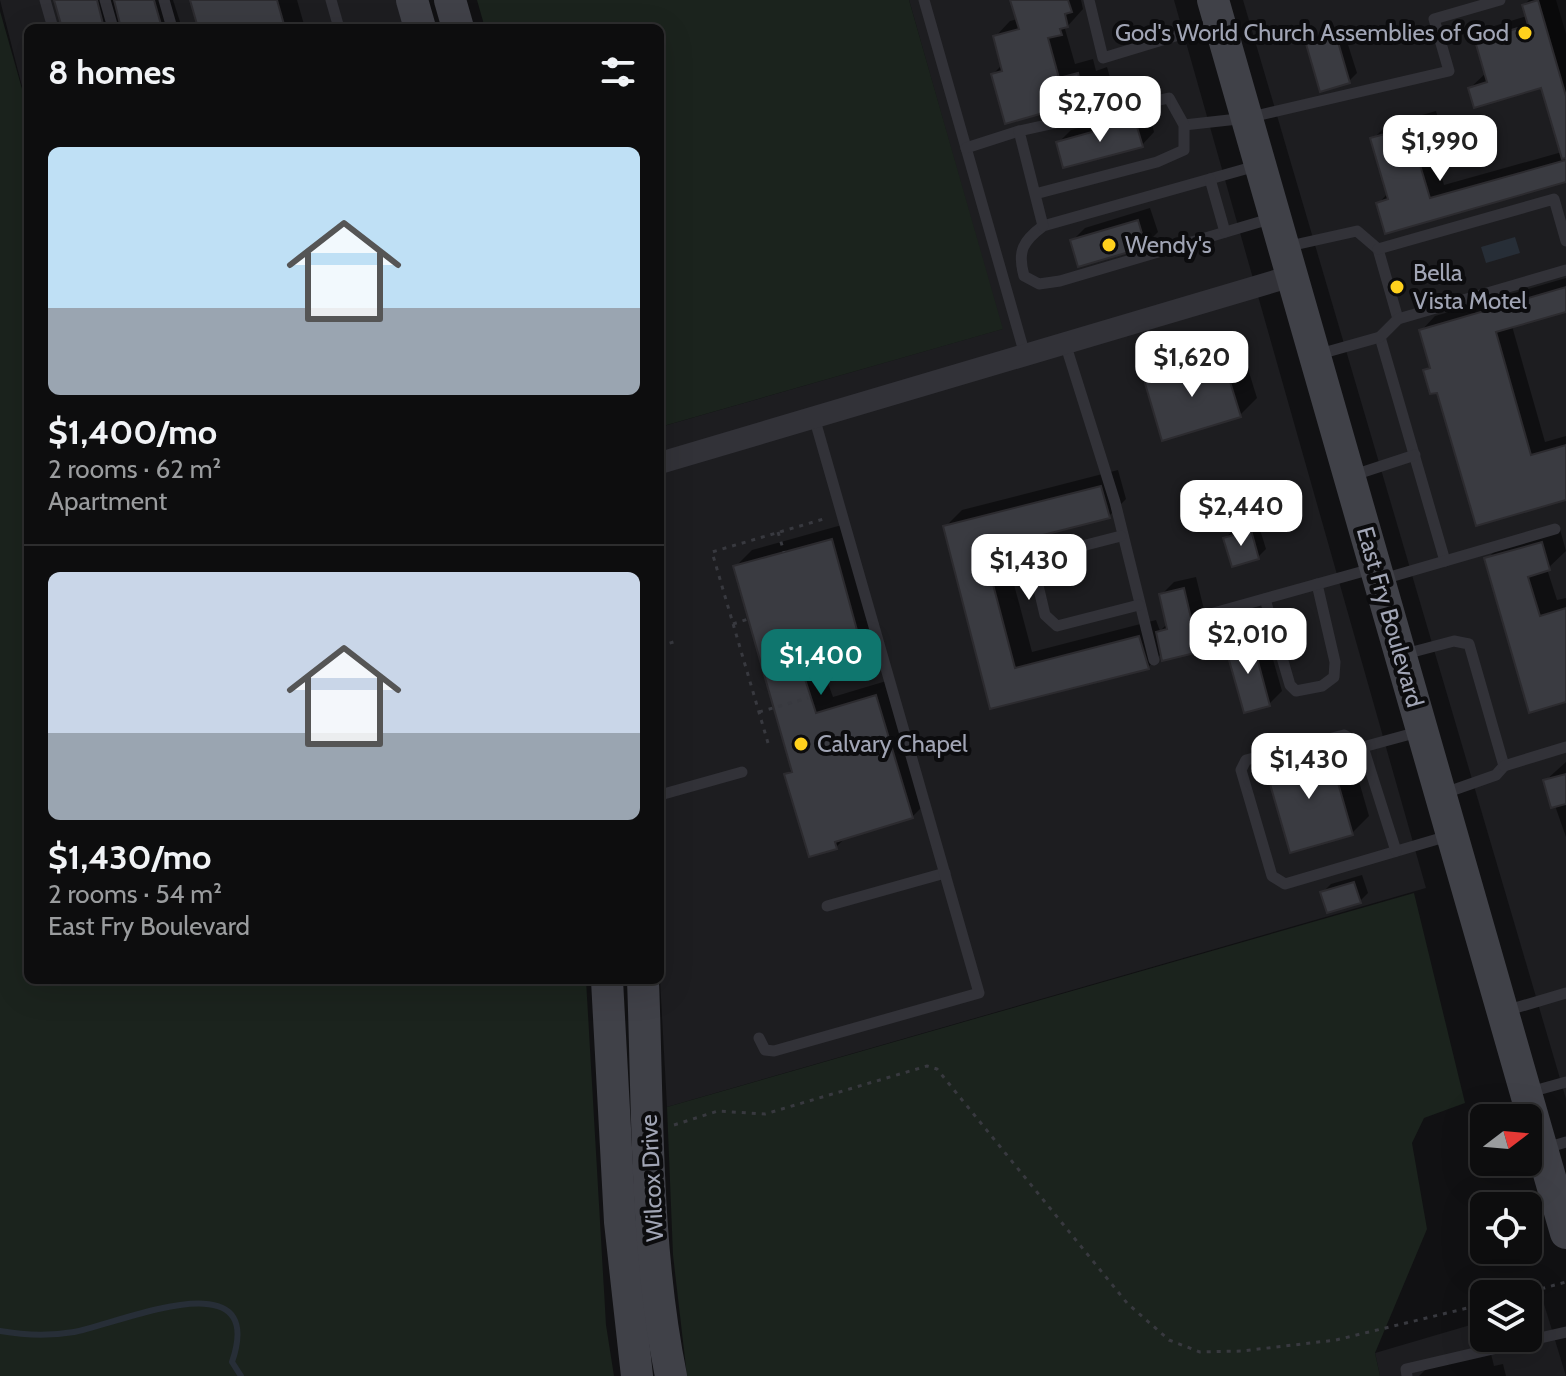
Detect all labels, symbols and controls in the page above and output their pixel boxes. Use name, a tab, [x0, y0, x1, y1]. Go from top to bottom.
place label: God's World Church Assemblies of God	[1115, 18, 1509, 47]
marker: God's World Church Assemblies of God	[1516, 24, 1534, 42]
icon: filters	[596, 50, 640, 94]
text: 8 homes	[48, 51, 176, 93]
pin: $2,700	[1035, 76, 1165, 144]
text: $2,700	[1058, 86, 1142, 118]
pin: $1,990	[1375, 115, 1505, 183]
text: $1,990	[1401, 125, 1479, 157]
icon: home	[272, 199, 416, 343]
place label: Wendy's	[1125, 230, 1212, 259]
marker: Wendy's	[1100, 236, 1118, 254]
place label: Bella Vista Motel	[1413, 258, 1527, 315]
marker: Bella Vista Motel	[1388, 278, 1406, 296]
pin: $1,620	[1127, 331, 1257, 399]
text: $1,620	[1153, 341, 1231, 373]
text: $1,400/mo	[48, 411, 217, 453]
text: 2 rooms · 62 m²	[48, 453, 221, 485]
pin: $2,440	[1176, 480, 1306, 548]
text: Apartment	[48, 485, 167, 517]
text: $2,440	[1198, 490, 1284, 522]
street label: East Fry Boulevard	[1351, 523, 1430, 710]
pin: $1,430	[964, 534, 1094, 602]
text: $1,430	[989, 544, 1069, 576]
pin: $2,010	[1183, 608, 1313, 676]
text: $2,010	[1208, 618, 1288, 650]
icon: home	[272, 624, 416, 768]
pin: $1,400	[756, 629, 886, 697]
text: $1,400	[779, 639, 863, 671]
place label: Calvary Chapel	[817, 729, 968, 758]
pin: $1,430	[1244, 733, 1374, 801]
marker: Calvary Chapel	[792, 735, 810, 753]
text: $1,430	[1269, 743, 1349, 775]
text: $1,430/mo	[48, 836, 211, 878]
text: 2 rooms · 54 m²	[48, 878, 222, 910]
text: East Fry Boulevard	[48, 910, 250, 942]
north arrow	[1470, 1104, 1542, 1176]
map controls	[1470, 1104, 1542, 1352]
street label: Wilcox Drive	[634, 1114, 669, 1242]
button: locate	[1470, 1192, 1542, 1264]
button: layers	[1470, 1280, 1542, 1352]

